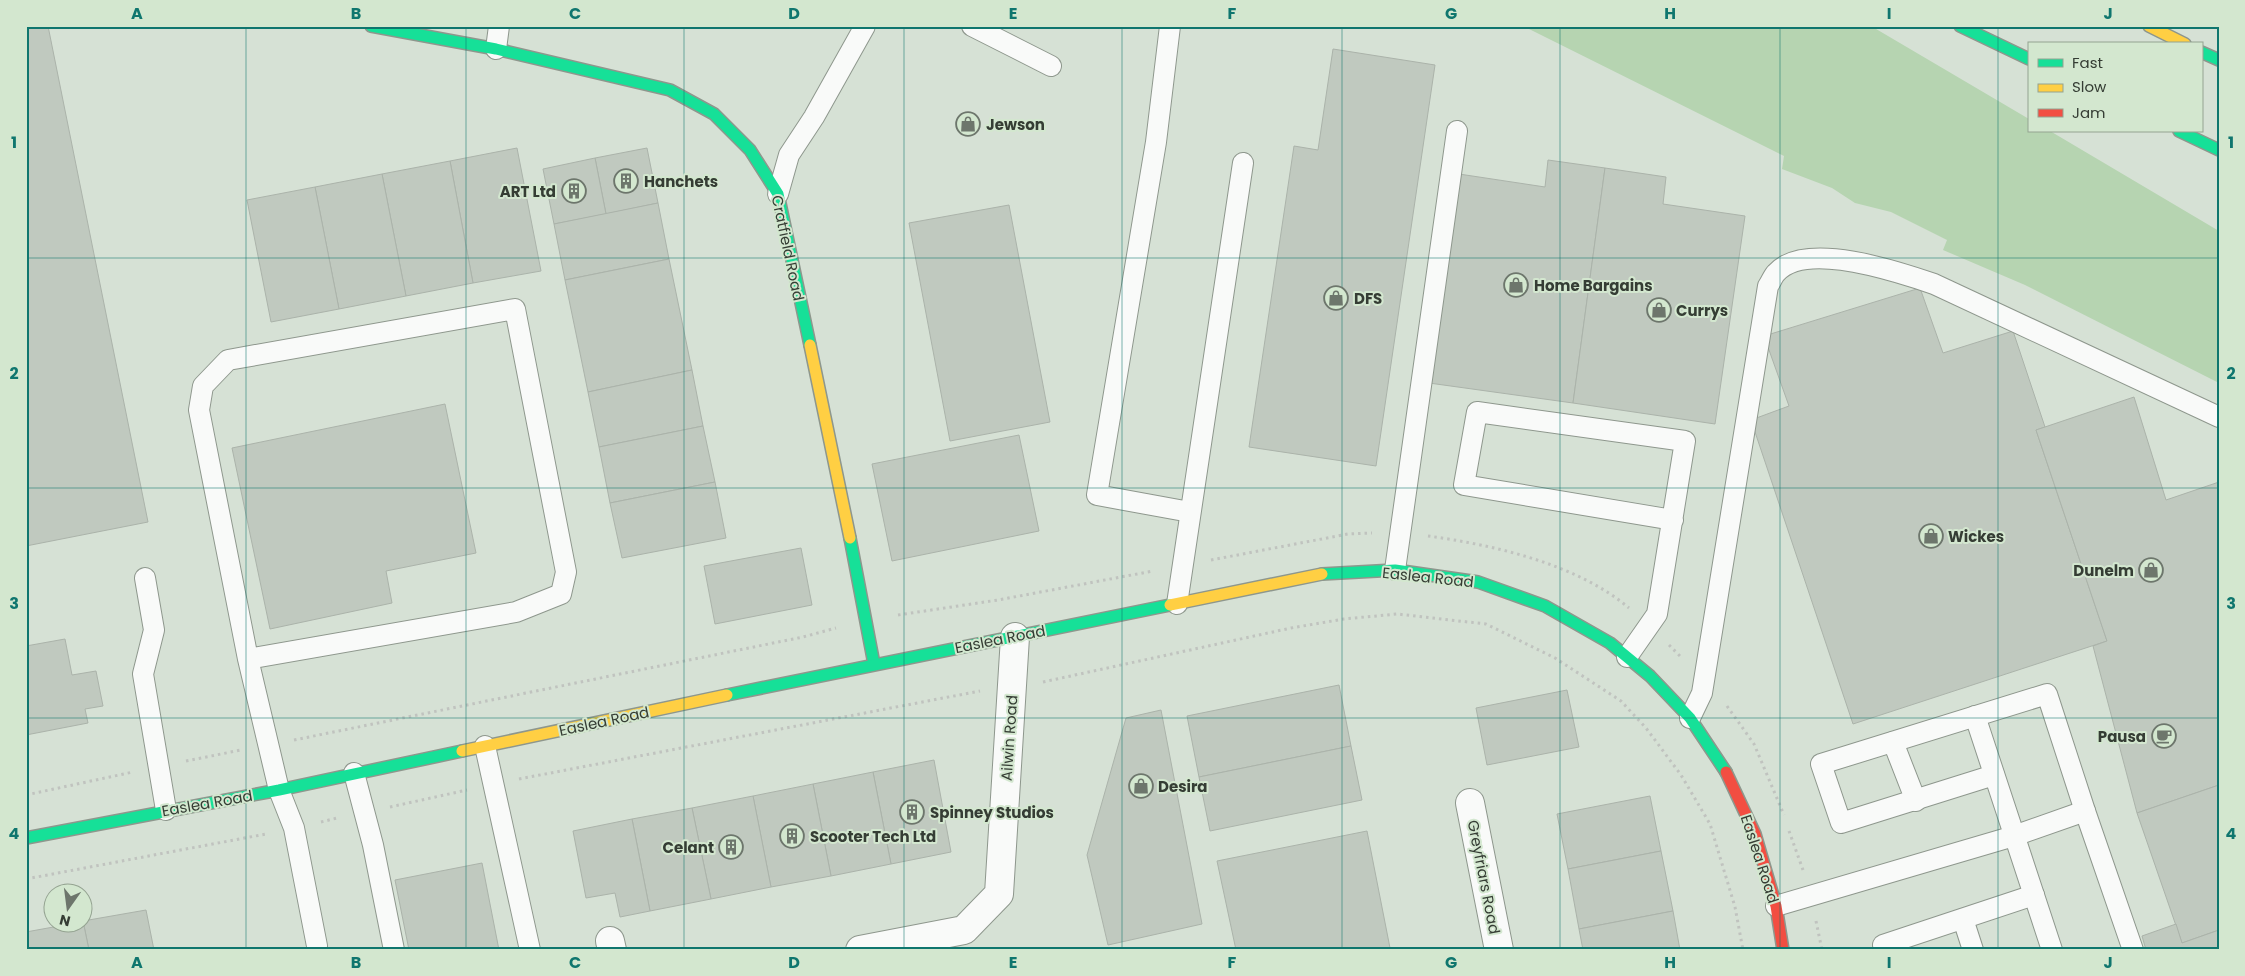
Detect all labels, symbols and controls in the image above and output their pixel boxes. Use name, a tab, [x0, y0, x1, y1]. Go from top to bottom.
text: A	[131, 2, 143, 25]
text: B	[351, 2, 361, 25]
text: C	[569, 2, 581, 25]
text: D	[788, 2, 800, 25]
text: E	[1009, 2, 1017, 25]
text: F	[1228, 2, 1237, 25]
text: G	[1445, 2, 1457, 25]
text: H	[1664, 2, 1676, 25]
text: I	[1887, 2, 1891, 25]
text: J	[2103, 2, 2113, 25]
legend	[2028, 42, 2202, 132]
text: Fast	[2072, 52, 2103, 73]
text: Slow	[2072, 76, 2107, 97]
text: Jam	[2072, 102, 2106, 123]
shop icon: Jewson	[955, 111, 981, 137]
place label: Jewson	[986, 114, 1045, 135]
text: 1	[11, 131, 17, 154]
text: 1	[2228, 131, 2234, 154]
building icon: Hanchets	[613, 168, 639, 194]
place label: Hanchets	[644, 171, 718, 192]
building icon: ART Ltd	[561, 178, 587, 204]
place label: ART Ltd	[500, 181, 556, 202]
street label: Cratfield Road	[767, 193, 809, 303]
shop icon: Home Bargains	[1503, 272, 1529, 298]
place label: Home Bargains	[1534, 275, 1653, 296]
shop icon: DFS	[1323, 285, 1349, 311]
place label: DFS	[1354, 288, 1382, 309]
shop icon: Currys	[1646, 297, 1672, 323]
place label: Currys	[1676, 300, 1728, 321]
text: 2	[9, 362, 19, 385]
text: 2	[2226, 362, 2236, 385]
shop icon: Wickes	[1918, 523, 1944, 549]
place label: Wickes	[1948, 526, 2004, 547]
shop icon: Dunelm	[2138, 557, 2164, 583]
place label: Dunelm	[2073, 560, 2134, 581]
street label: Easlea Road	[1381, 562, 1475, 592]
text: 3	[9, 592, 19, 615]
text: 3	[2226, 592, 2236, 615]
street label: Easlea Road	[953, 620, 1047, 658]
street label: Ailwin Road	[996, 694, 1022, 782]
street label: Easlea Road	[557, 701, 651, 741]
cafe icon: Pausa	[2151, 723, 2177, 749]
place label: Pausa	[2098, 726, 2146, 747]
shop icon: Desira	[1128, 773, 1154, 799]
place label: Desira	[1158, 776, 1208, 797]
street label: Easlea Road	[160, 785, 254, 821]
building icon: Spinney Studios	[899, 799, 925, 825]
place label: Spinney Studios	[930, 802, 1054, 823]
street label: Easlea Road	[1736, 812, 1784, 906]
street label: Greyfriars Road	[1463, 818, 1505, 936]
text: 4	[9, 822, 20, 845]
text: 4	[2226, 822, 2237, 845]
building icon: Scooter Tech Ltd	[779, 823, 805, 849]
place label: Scooter Tech Ltd	[810, 826, 936, 847]
building icon: Celant	[718, 834, 744, 860]
place label: Celant	[663, 837, 714, 858]
north arrow	[42, 884, 92, 934]
text: N	[57, 910, 72, 932]
text: A	[131, 951, 143, 974]
text: B	[351, 951, 361, 974]
text: C	[569, 951, 581, 974]
text: D	[788, 951, 800, 974]
text: E	[1009, 951, 1017, 974]
text: F	[1228, 951, 1237, 974]
text: G	[1445, 951, 1457, 974]
text: H	[1664, 951, 1676, 974]
text: I	[1887, 951, 1891, 974]
text: J	[2103, 951, 2113, 974]

